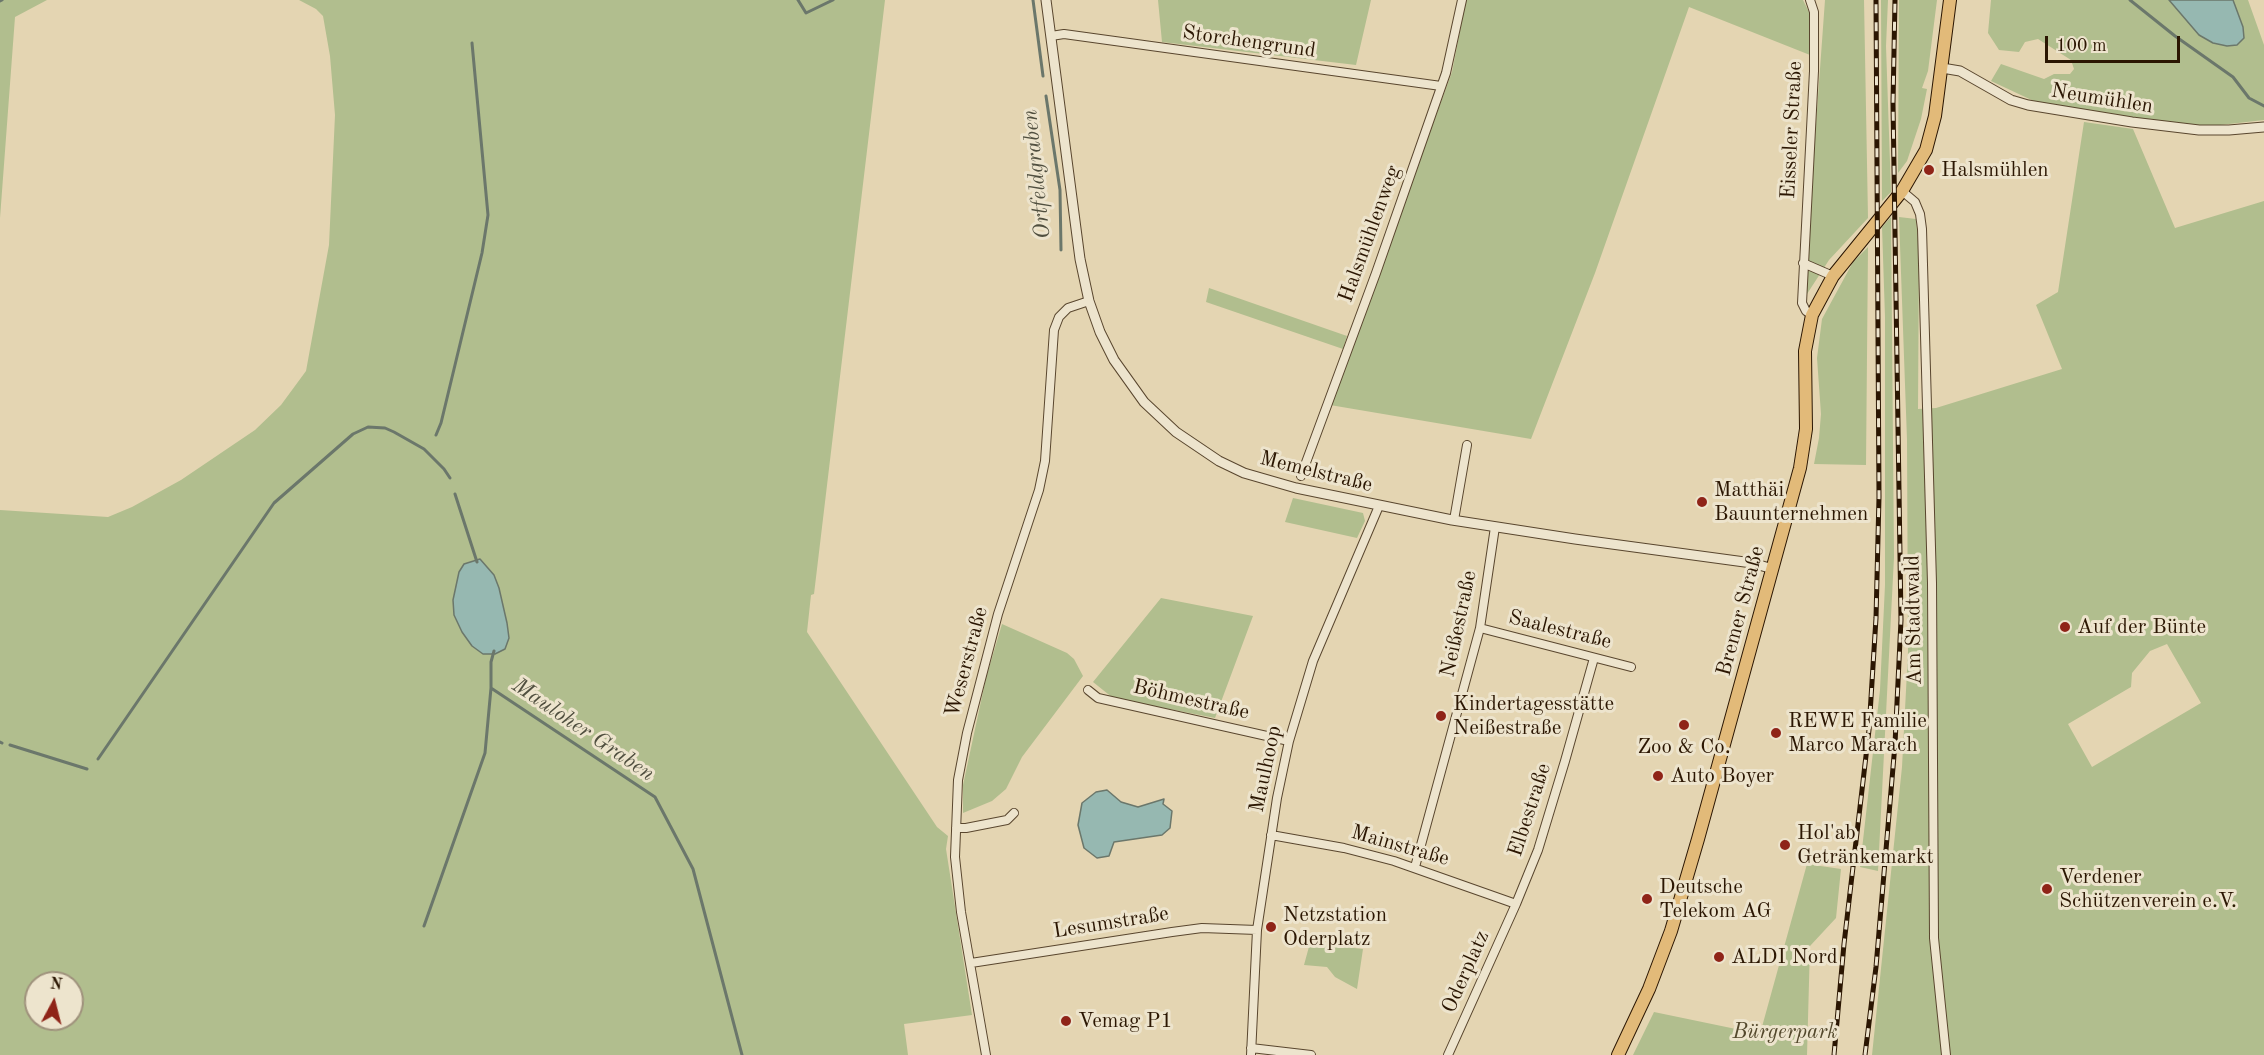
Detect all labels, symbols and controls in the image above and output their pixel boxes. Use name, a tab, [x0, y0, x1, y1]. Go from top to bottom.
street label: Storchengrund	[1181, 20, 1317, 64]
scale bar	[2048, 24, 2183, 62]
text: 100 m	[2056, 37, 2107, 55]
street label: Eisseler Straße	[1776, 60, 1808, 200]
street label: Neumühlen	[2049, 78, 2155, 120]
water label: Ortfeldgraben	[1017, 108, 1057, 240]
place label: Halsmühlen	[1941, 157, 2049, 183]
street label: Halsmühlenweg	[1334, 162, 1406, 306]
marker: Halsmühlen	[1922, 163, 1936, 177]
street label: Memelstraße	[1257, 446, 1375, 498]
place label: Matthäi Bauunternehmen	[1714, 477, 1868, 527]
marker: Matthäi Bauunternehmen	[1695, 495, 1709, 509]
street label: Bremer Straße	[1712, 543, 1770, 679]
street label: Am Stadtwald	[1900, 555, 1928, 685]
street label: Neißestraße	[1435, 568, 1483, 680]
street label: Weserstraße	[940, 604, 994, 720]
street label: Saalestraße	[1506, 605, 1614, 655]
place label: Auf der Bünte	[2077, 614, 2206, 640]
marker: Auf der Bünte	[2058, 620, 2072, 634]
water label: Mauloher Graben	[507, 673, 659, 787]
street label: Böhmestraße	[1130, 674, 1252, 726]
place label: Kindertagesstätte Neißestraße	[1453, 691, 1614, 741]
place label: REWE Familie Marco Marach	[1788, 708, 1927, 758]
marker: Kindertagesstätte Neißestraße	[1434, 709, 1448, 723]
marker: Zoo & Co.	[1677, 718, 1691, 732]
street label: Maulhoop	[1245, 723, 1287, 815]
marker: REWE Familie Marco Marach	[1769, 726, 1783, 740]
place label: Zoo & Co.	[1637, 734, 1731, 760]
street label: Elbestraße	[1503, 760, 1557, 860]
place label: Auto Boyer	[1670, 763, 1774, 789]
marker: Auto Boyer	[1651, 769, 1665, 783]
street label: Mainstraße	[1348, 820, 1452, 872]
place label: Hol'ab Getränkemarkt	[1797, 820, 1934, 870]
marker: Hol'ab Getränkemarkt	[1778, 838, 1792, 852]
place label: Verdener Schützenverein e.V.	[2059, 864, 2237, 914]
place label: Deutsche Telekom AG	[1659, 874, 1772, 924]
marker: Verdener Schützenverein e.V.	[2040, 882, 2054, 896]
marker: Deutsche Telekom AG	[1640, 892, 1654, 906]
street label: Lesumstraße	[1051, 901, 1171, 945]
place label: Netzstation Oderplatz	[1283, 902, 1387, 952]
marker: Netzstation Oderplatz	[1264, 920, 1278, 934]
street label: Oderplatz	[1437, 927, 1495, 1017]
place label: ALDI Nord	[1731, 944, 1838, 970]
marker: ALDI Nord	[1712, 950, 1726, 964]
north arrow	[24, 971, 84, 1031]
text: N	[49, 976, 63, 994]
place label: Vemag P1	[1078, 1008, 1173, 1034]
marker: Vemag P1	[1059, 1014, 1073, 1028]
park label: Bürgerpark	[1732, 1019, 1838, 1045]

